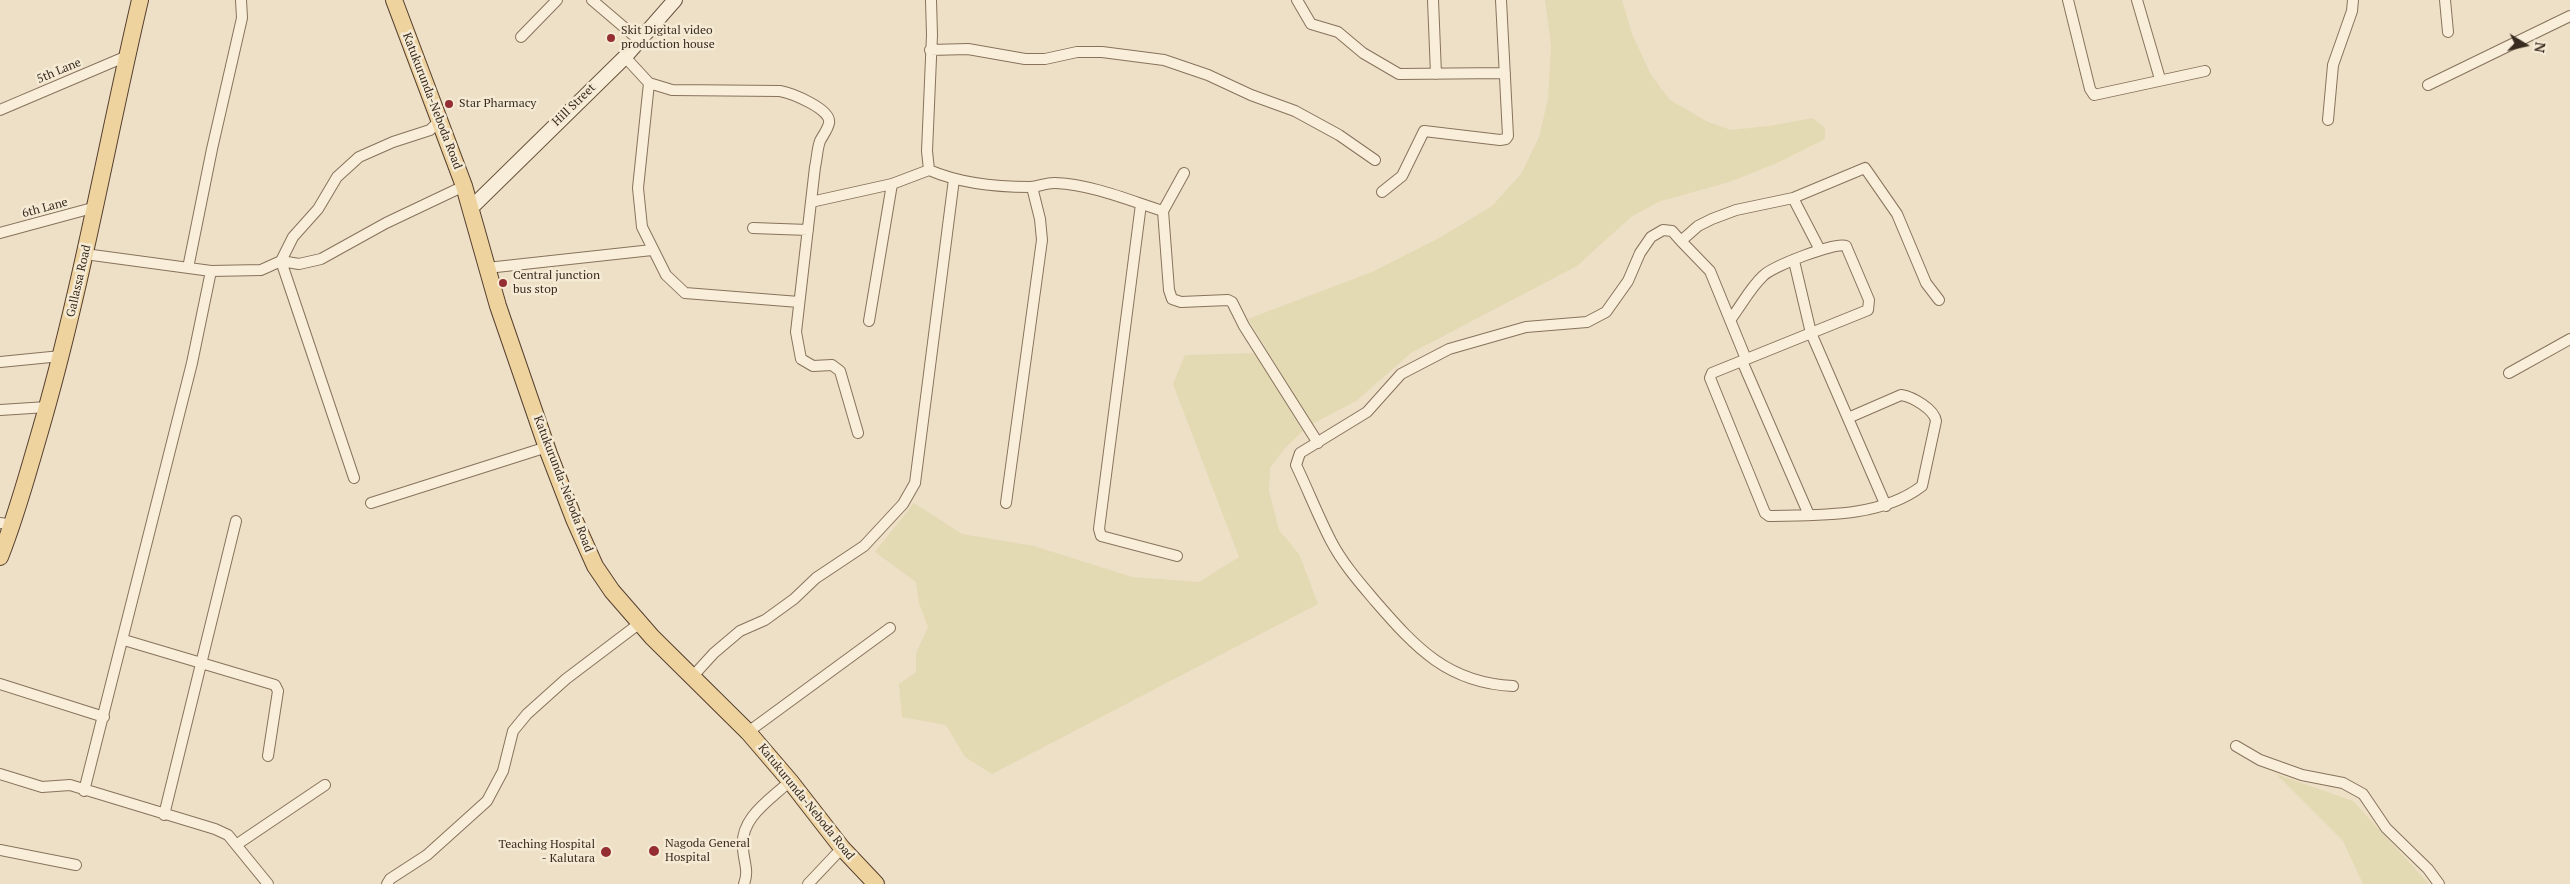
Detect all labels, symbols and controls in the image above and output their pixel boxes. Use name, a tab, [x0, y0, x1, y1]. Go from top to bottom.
north arrow	[2500, 20, 2550, 70]
place label: Skit Digital video production house	[621, 24, 715, 52]
street label: Katukurunda-Neboda Road	[399, 31, 465, 171]
marker: Skit Digital video production house	[605, 32, 617, 44]
text: N	[2530, 41, 2551, 54]
street label: 5th Lane	[35, 55, 83, 87]
street label: Hill Street	[549, 81, 599, 129]
place label: Star Pharmacy	[459, 97, 536, 111]
marker: Star Pharmacy	[443, 98, 455, 110]
street label: 6th Lane	[21, 195, 69, 221]
street label: Gallassa Road	[64, 243, 94, 319]
place label: Central junction bus stop	[513, 269, 600, 297]
marker: Central junction bus stop	[497, 277, 509, 289]
street label: Katukurunda-Neboda Road	[530, 414, 596, 554]
street label: Katukurunda-Neboda Road	[755, 741, 857, 863]
place label: Nagoda General Hospital	[665, 837, 750, 865]
place label: Teaching Hospital - Kalutara	[499, 838, 595, 866]
marker: Nagoda General Hospital	[647, 844, 661, 858]
marker: Teaching Hospital - Kalutara	[599, 845, 613, 859]

